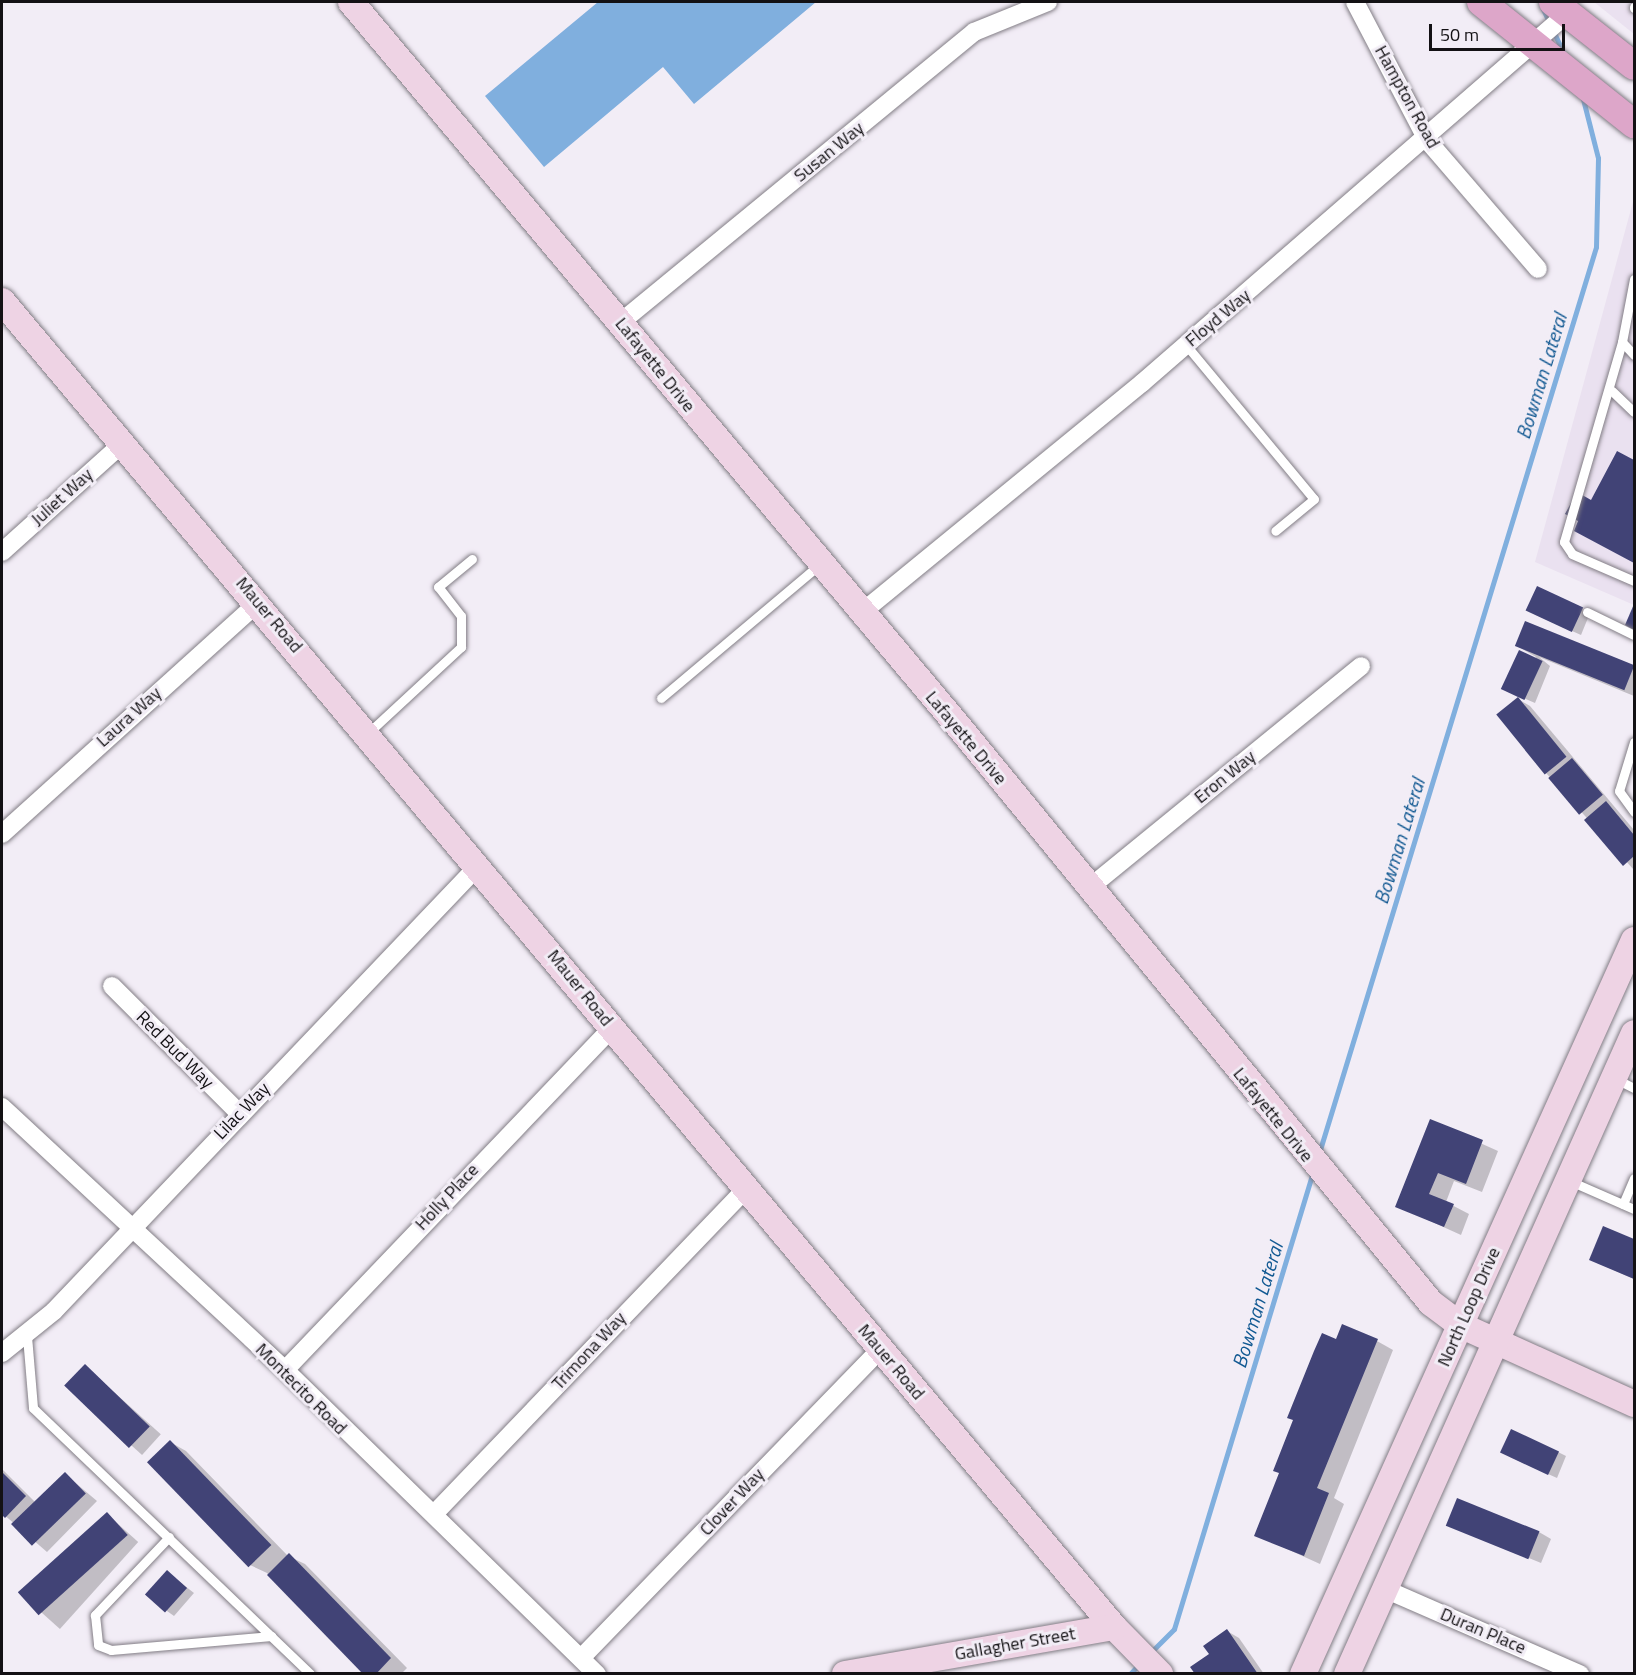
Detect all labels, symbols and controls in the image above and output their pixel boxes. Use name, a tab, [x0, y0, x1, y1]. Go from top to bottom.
scale bar	[1432, 12, 1568, 50]
text: 50 m	[1440, 21, 1479, 48]
street label: Hampton Road	[1370, 42, 1444, 152]
street label: Susan Way	[790, 117, 868, 187]
street label: Floyd Way	[1181, 285, 1255, 351]
water label: Bowman Lateral	[1510, 310, 1572, 442]
street label: Lafayette Drive	[610, 313, 700, 417]
street label: Juliet Way	[27, 464, 97, 530]
street label: Mauer Road	[231, 573, 307, 657]
street label: Laura Way	[92, 682, 166, 752]
street label: Lafayette Drive	[921, 687, 1011, 789]
street label: Eron Way	[1190, 746, 1260, 808]
water label: Bowman Lateral	[1368, 775, 1430, 907]
street label: Mauer Road	[543, 945, 617, 1031]
street label: Red Bud Way	[132, 1007, 218, 1093]
street label: Lafayette Drive	[1228, 1063, 1318, 1167]
street label: Lilac Way	[210, 1078, 274, 1144]
street label: Holly Place	[411, 1159, 483, 1235]
water label: Bowman Lateral	[1226, 1239, 1288, 1371]
street label: North Loop Drive	[1433, 1244, 1505, 1370]
street label: Trimona Way	[547, 1308, 631, 1394]
street label: Mauer Road	[853, 1320, 929, 1404]
street label: Montecito Road	[251, 1339, 351, 1439]
street label: Clover Way	[695, 1464, 769, 1540]
street label: Duran Place	[1437, 1603, 1529, 1659]
street label: Gallagher Street	[953, 1623, 1077, 1665]

